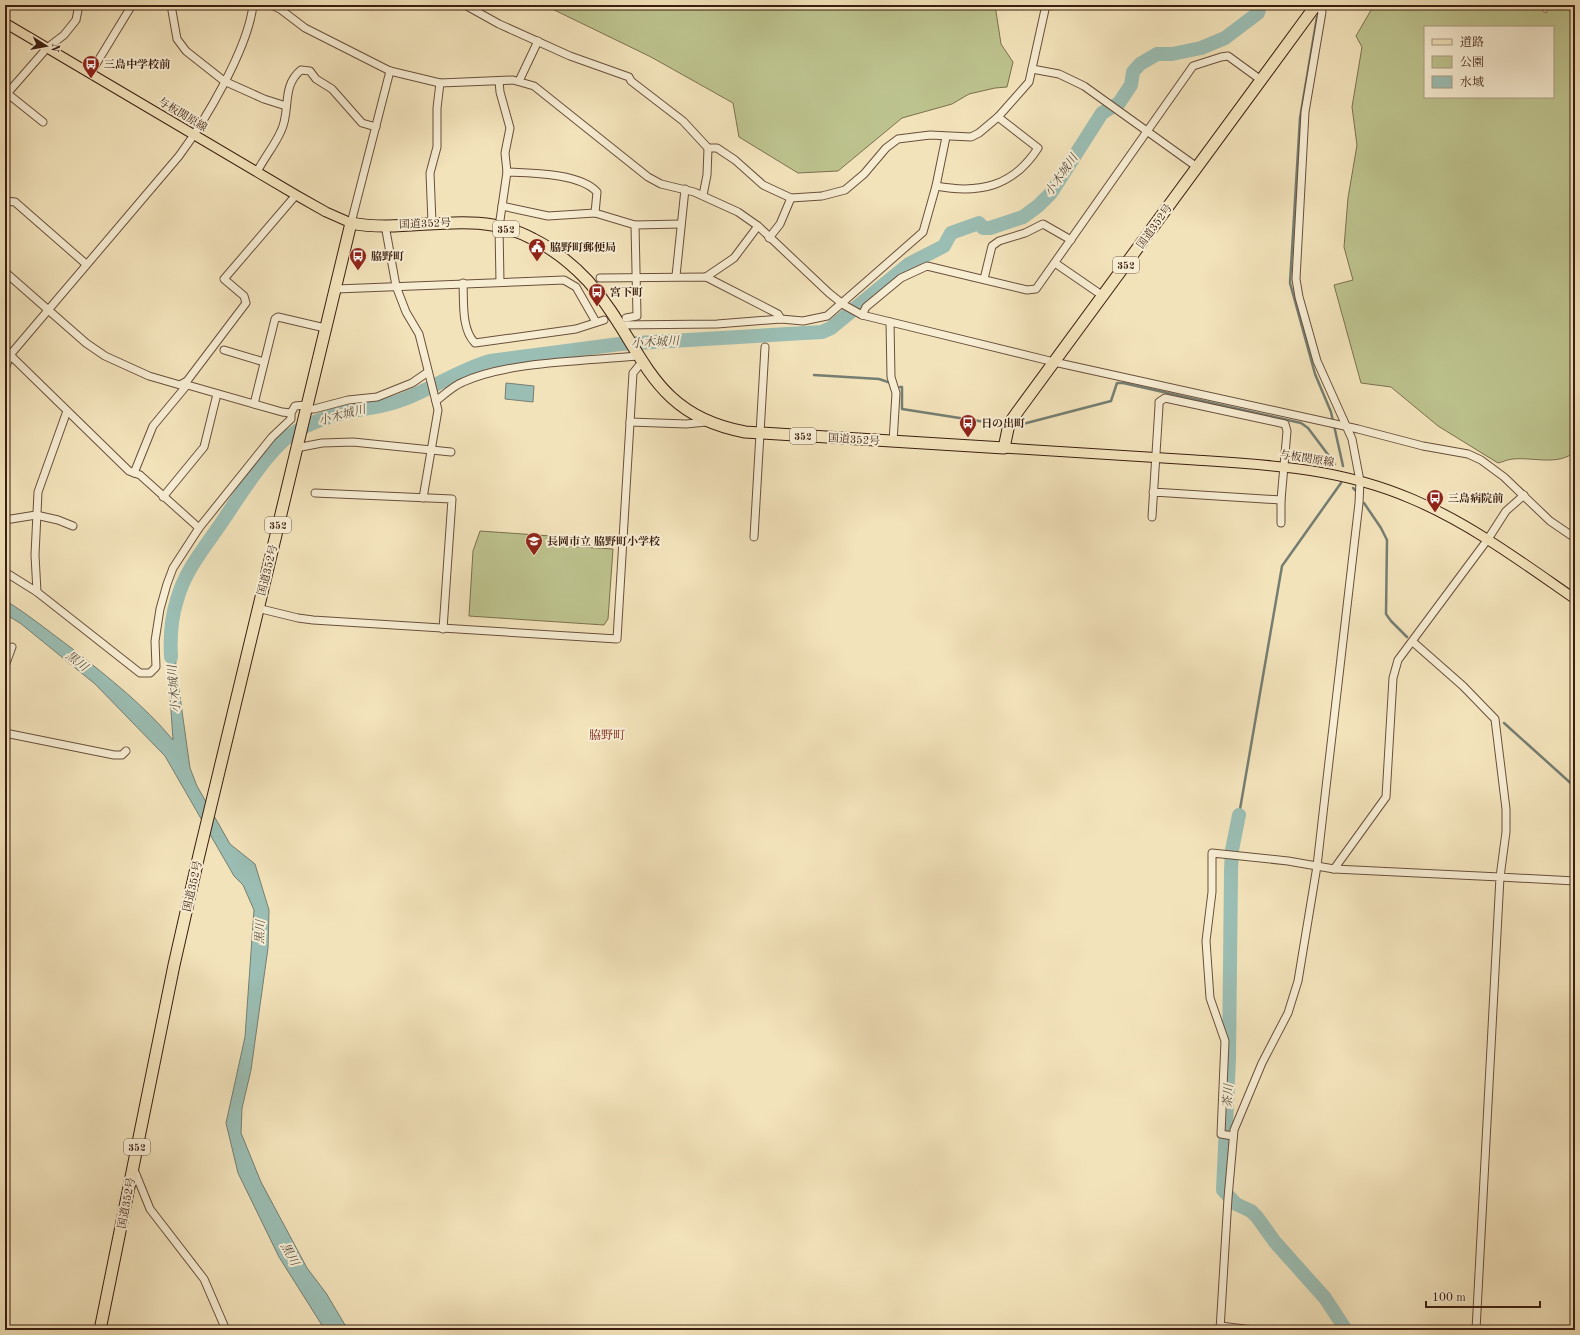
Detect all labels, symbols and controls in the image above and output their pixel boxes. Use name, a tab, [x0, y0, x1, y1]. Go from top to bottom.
north arrow	[26, 26, 66, 66]
legend	[1424, 26, 1554, 98]
text: 道路	[1460, 35, 1484, 49]
text: N	[48, 42, 61, 53]
bus stop icon: 三島中学校前	[81, 54, 101, 79]
text: 公園	[1460, 56, 1484, 69]
place label: 三島中学校前	[104, 58, 171, 71]
text: 水域	[1460, 75, 1484, 89]
street label: 与板関原線	[156, 95, 210, 134]
water label: 小木城川	[1041, 150, 1082, 199]
street label: 国道352号	[1134, 201, 1175, 251]
street label: 国道352号	[399, 216, 451, 231]
road number: 352	[493, 221, 519, 237]
public building icon: 脇野町郵便局	[527, 237, 547, 262]
place label: 脇野町郵便局	[550, 241, 616, 254]
bus stop icon: 脇野町	[348, 246, 368, 271]
place label: 脇野町	[371, 250, 404, 263]
road number: 352	[1113, 257, 1139, 273]
bus stop icon: 宮下町	[587, 282, 607, 307]
place label: 宮下町	[610, 286, 643, 299]
water label: 小木城川	[631, 334, 681, 350]
water label: 小木城川	[317, 402, 369, 428]
bus stop icon: 日の出町	[958, 413, 978, 438]
place label: 日の出町	[981, 417, 1025, 430]
road number: 352	[790, 428, 816, 444]
street label: 国道352号	[828, 431, 880, 448]
street label: 与板関原線	[1279, 448, 1335, 469]
bus stop icon: 三島病院前	[1425, 488, 1445, 513]
place label: 三島病院前	[1448, 492, 1504, 505]
road number: 352	[265, 517, 291, 533]
school or university icon: 長岡市立 脇野町小学校	[524, 531, 544, 556]
place label: 長岡市立 脇野町小学校	[547, 535, 660, 548]
street label: 国道352号	[255, 543, 280, 597]
water label: 黒川	[63, 649, 92, 675]
water label: 小木城川	[165, 662, 183, 714]
district label: 脇野町	[589, 728, 625, 742]
street label: 国道352号	[180, 859, 205, 913]
water label: 黒川	[253, 918, 268, 944]
water label: 茶川	[1220, 1082, 1236, 1108]
road number: 352	[124, 1139, 150, 1155]
street label: 国道352号	[115, 1176, 138, 1230]
water label: 黒川	[278, 1241, 302, 1270]
scale bar	[1426, 1283, 1540, 1309]
text: 100 m	[1432, 1292, 1466, 1304]

